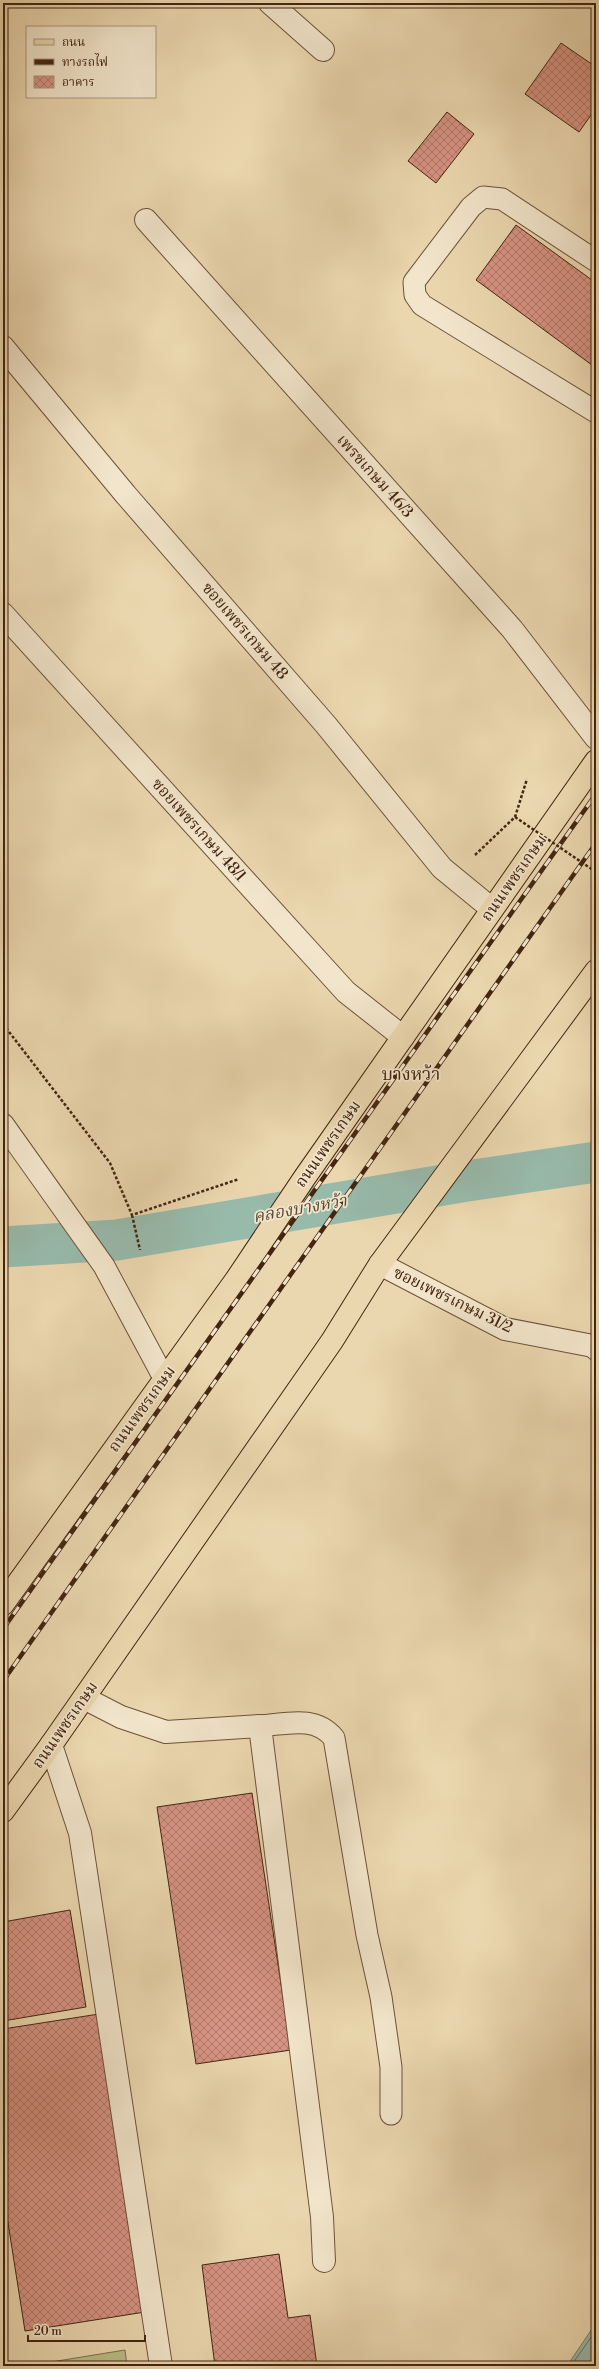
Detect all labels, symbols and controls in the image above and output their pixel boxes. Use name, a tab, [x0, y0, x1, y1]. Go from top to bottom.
legend	[26, 26, 156, 98]
text: ถนน	[62, 35, 85, 50]
text: ทางรถไฟ	[62, 53, 108, 70]
text: อาคาร	[62, 75, 94, 90]
street label: เพรชเกษม 46/3	[332, 430, 418, 522]
street label: ซอยเพชรเกษม 48	[197, 578, 293, 684]
street label: ซอยเพชรเกษม 48/1	[147, 774, 251, 886]
street label: ถนนเพชรเกษม	[477, 831, 551, 925]
district label: บางหว้า	[382, 1063, 440, 1086]
street label: ถนนเพชรเกษม	[291, 1097, 365, 1191]
water label: คลองบางหว้า	[251, 1190, 349, 1228]
street label: ซอยเพชรเกษม 31/2	[390, 1262, 516, 1338]
street label: ถนนเพชรเกษม	[104, 1362, 180, 1456]
street label: ถนนเพชรเกษม	[28, 1678, 102, 1772]
scale bar	[28, 2317, 145, 2343]
text: 20 m	[34, 2324, 62, 2339]

